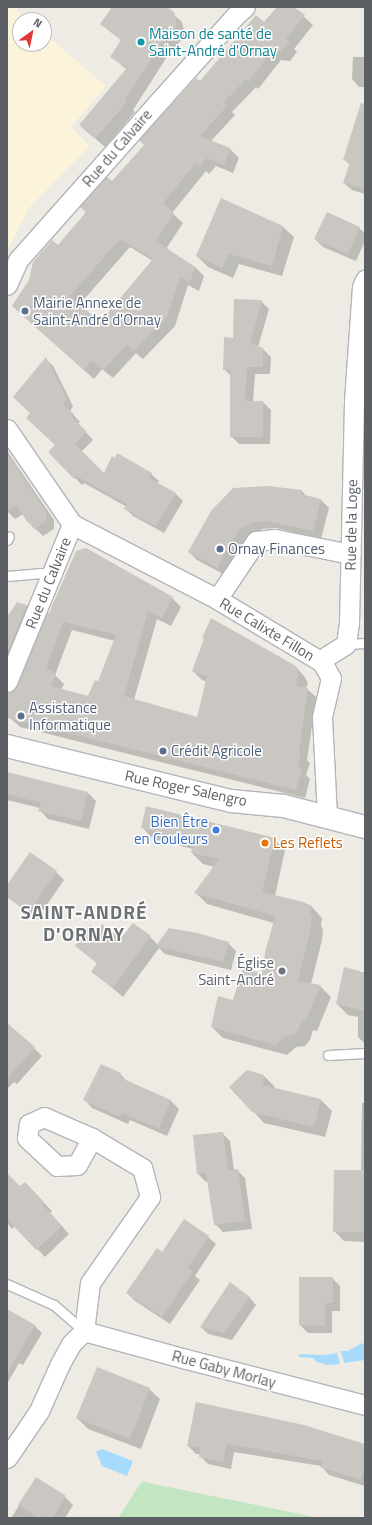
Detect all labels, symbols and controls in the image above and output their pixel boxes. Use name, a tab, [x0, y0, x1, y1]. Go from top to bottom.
north arrow	[12, 12, 52, 52]
text: N	[30, 14, 46, 32]
place label: Maison de santé de Saint-André d'Ornay	[149, 24, 277, 59]
marker: Maison de santé de Saint-André d'Ornay	[136, 37, 146, 47]
street label: Rue du Calvaire	[78, 106, 156, 190]
place label: Mairie Annexe de Saint-André d'Ornay	[33, 293, 161, 328]
marker: Mairie Annexe de Saint-André d'Ornay	[20, 306, 30, 316]
street label: Rue de la Loge	[341, 479, 361, 571]
street label: Rue du Calvaire	[22, 535, 74, 631]
place label: Ornay Finances	[228, 540, 325, 558]
marker: Ornay Finances	[215, 544, 225, 554]
street label: Rue Calixte Fillon	[216, 594, 318, 664]
place label: Assistance Informatique	[29, 698, 111, 733]
marker: Assistance Informatique	[16, 711, 26, 721]
place label: Crédit Agricole	[171, 742, 262, 760]
marker: Crédit Agricole	[158, 746, 168, 756]
street label: Rue Roger Salengro	[123, 766, 249, 810]
place label: Bien Être en Couleurs	[134, 812, 208, 847]
marker: Bien Être en Couleurs	[211, 825, 221, 835]
place label: Les Reflets	[273, 834, 343, 852]
marker: Les Reflets	[260, 838, 270, 848]
district label: SAINT-ANDRÉ D'ORNAY	[21, 901, 147, 945]
place label: Église Saint-André	[198, 953, 274, 988]
marker: Église Saint-André	[277, 966, 287, 976]
street label: Rue Gaby Morlay	[170, 1346, 278, 1392]

